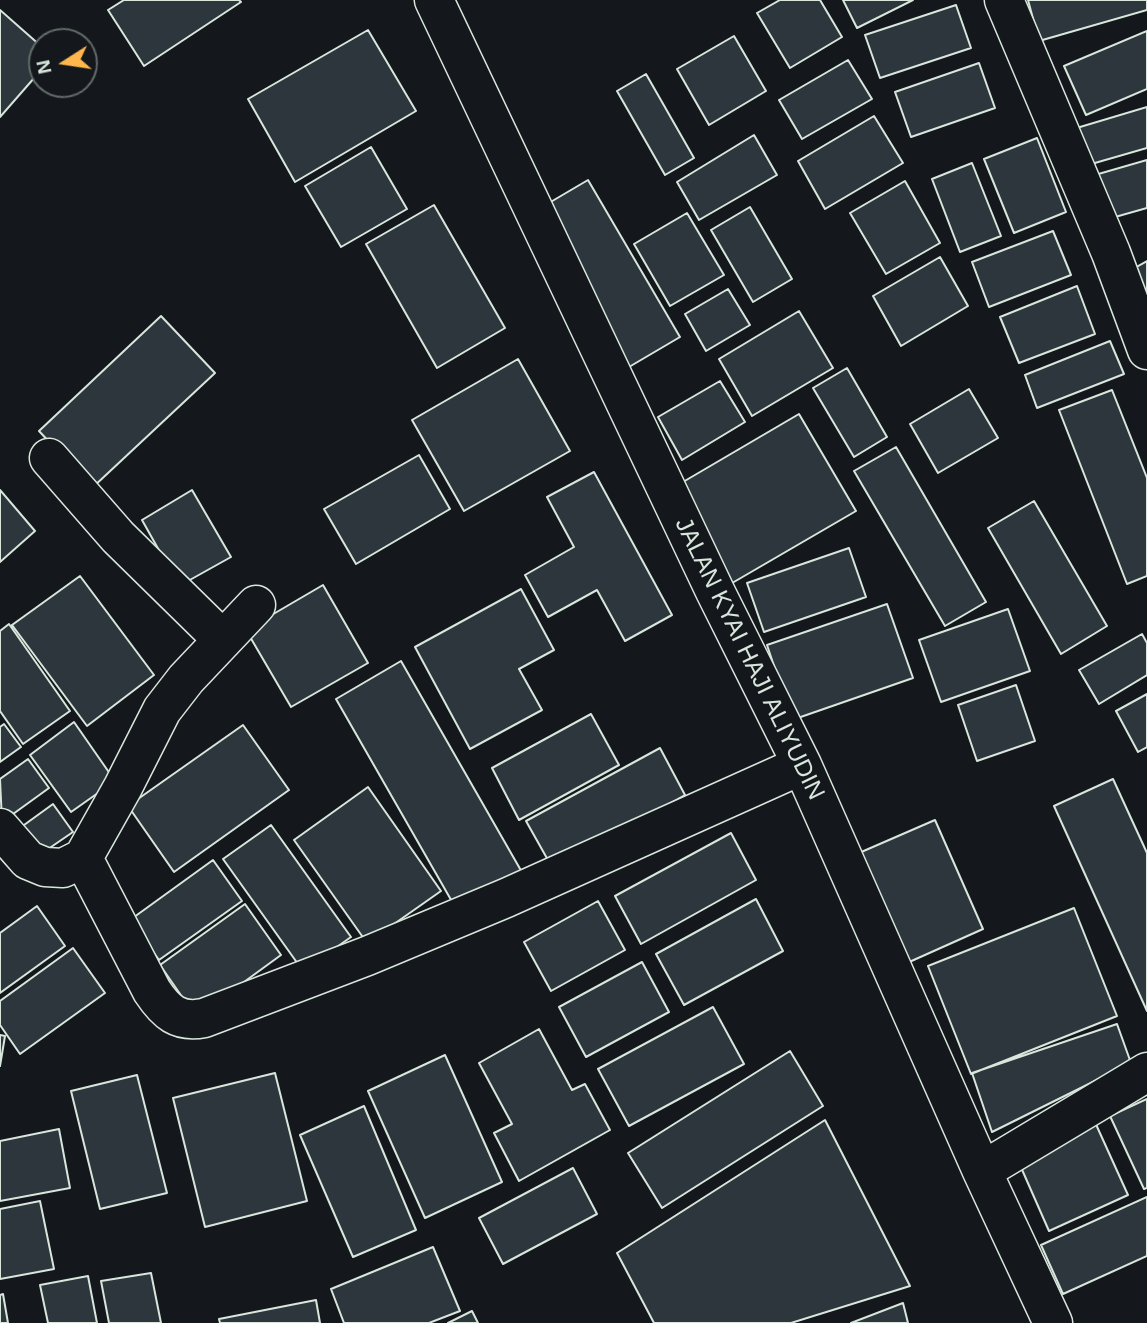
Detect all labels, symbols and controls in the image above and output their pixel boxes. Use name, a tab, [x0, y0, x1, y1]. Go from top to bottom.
north arrow	[28, 28, 98, 98]
text: N	[32, 58, 56, 76]
street label: JALAN KYAI HAJI ALIYUDIN	[668, 513, 830, 805]

